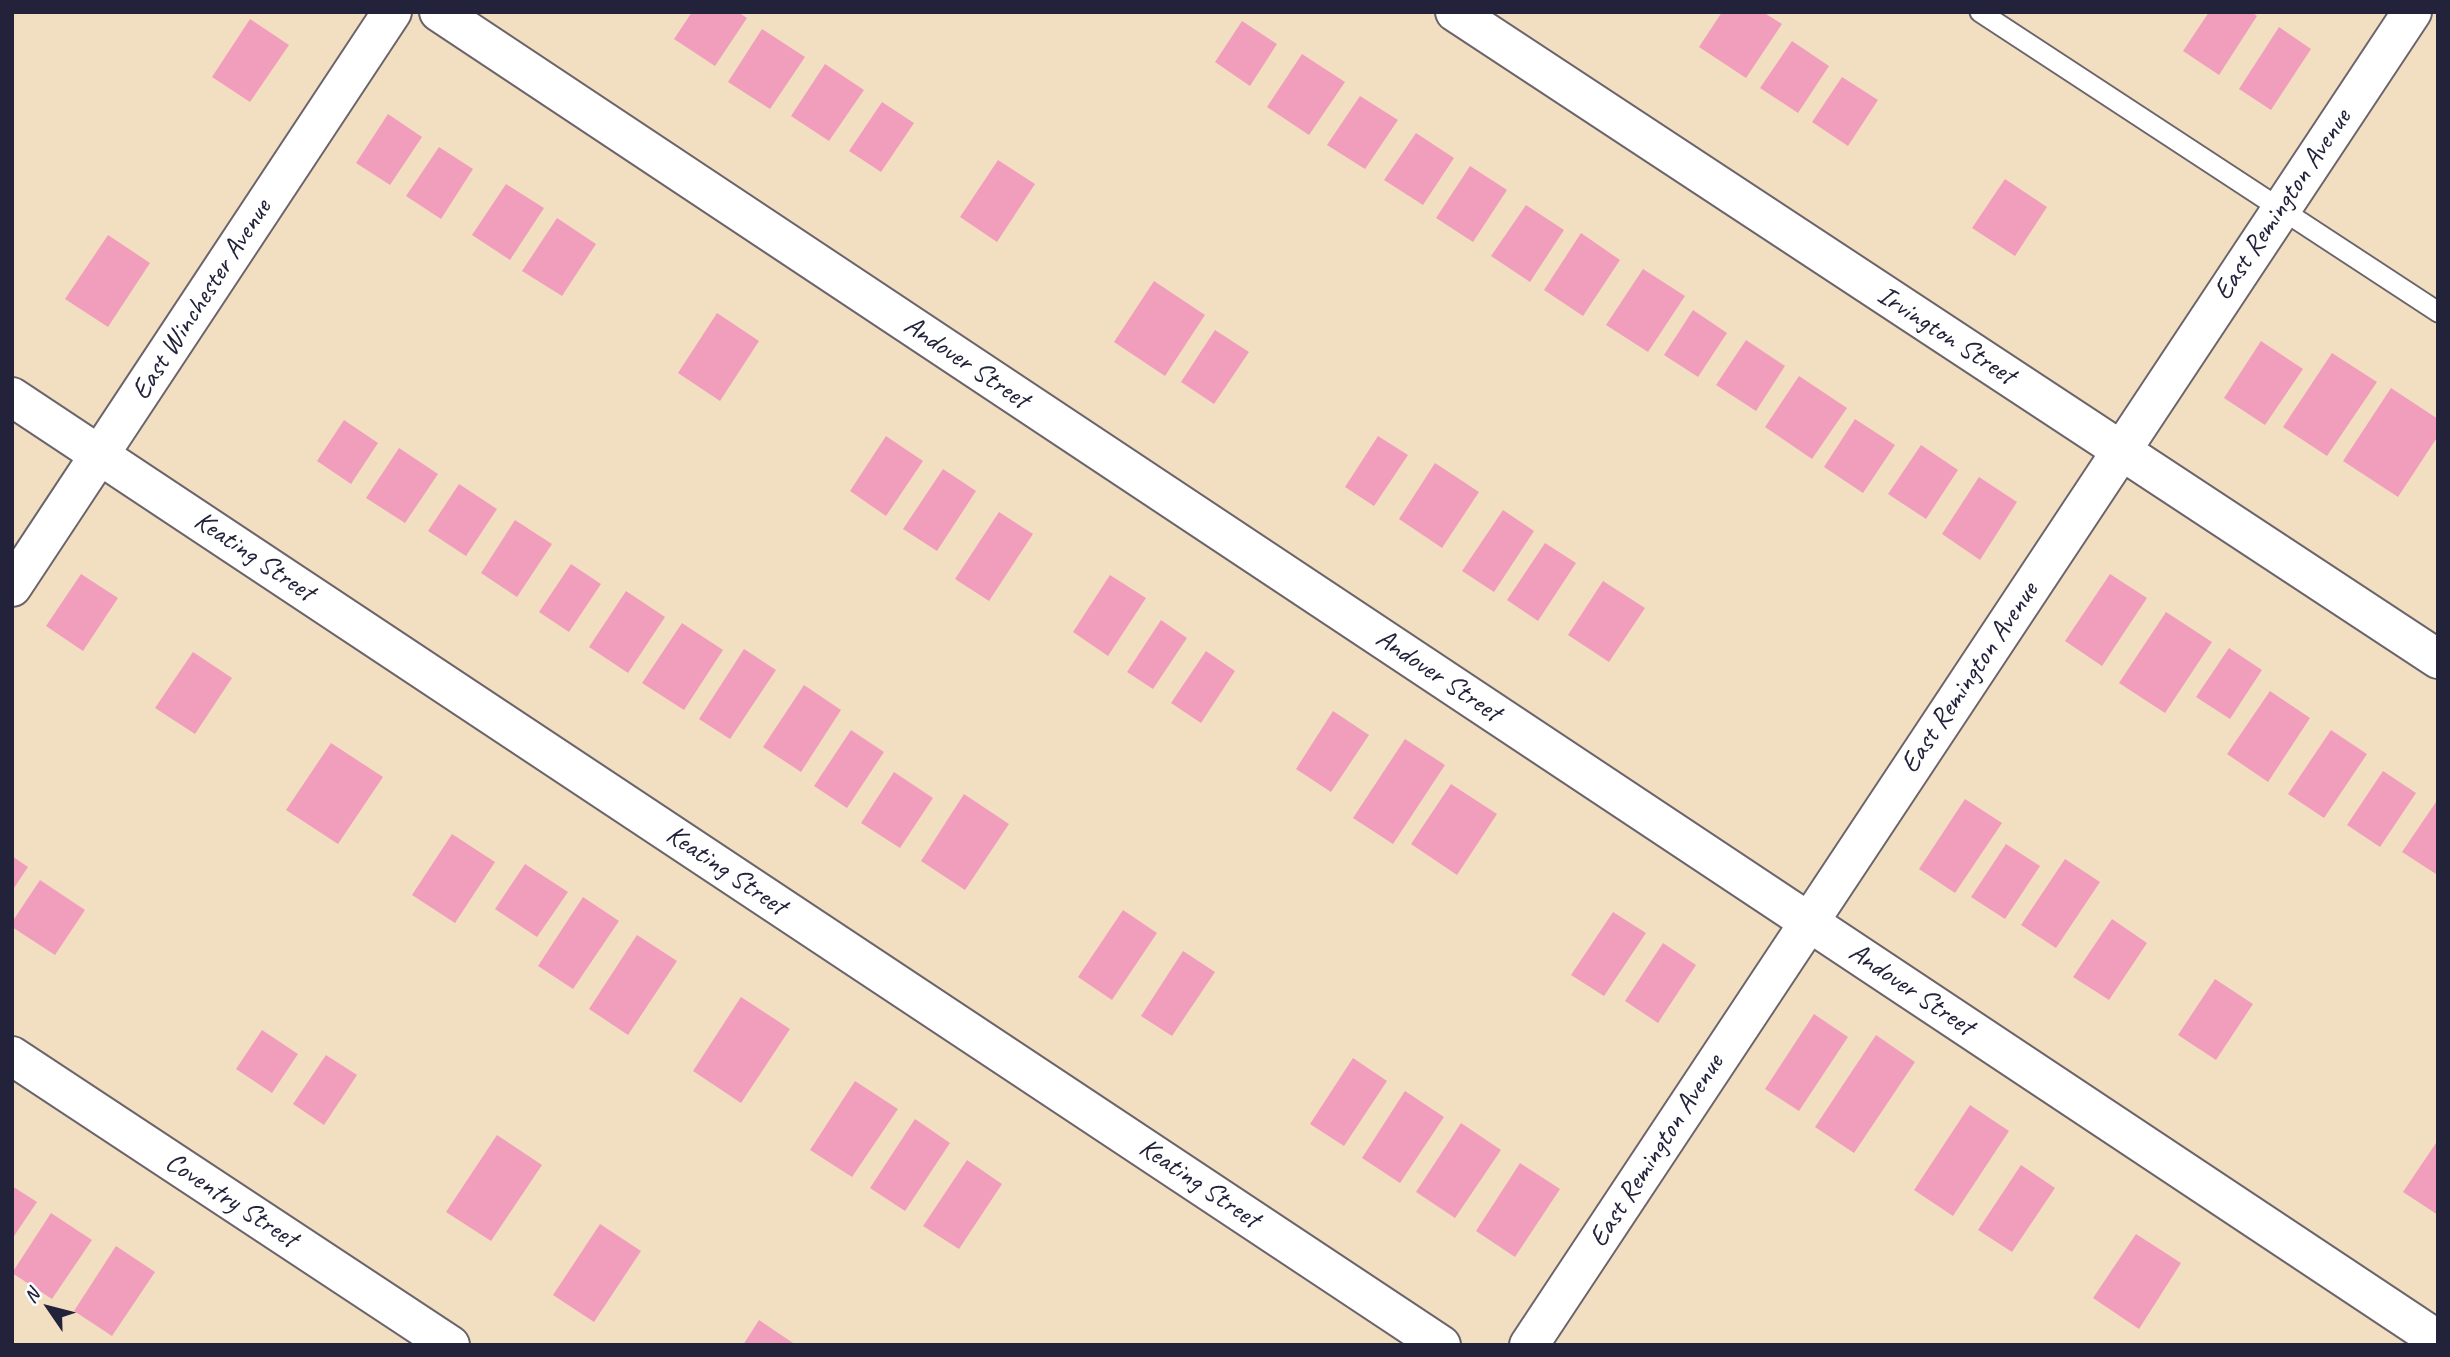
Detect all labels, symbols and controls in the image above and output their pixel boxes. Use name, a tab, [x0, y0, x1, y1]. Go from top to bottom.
street label: East Remington Avenue	[2207, 103, 2359, 307]
street label: East Winchester Avenue	[125, 193, 279, 407]
street label: Irvington Street	[1871, 279, 2021, 393]
street label: Andover Street	[897, 309, 1035, 417]
street label: Keating Street	[187, 505, 321, 609]
street label: East Remington Avenue	[1894, 576, 2046, 780]
street label: Andover Street	[1369, 622, 1507, 730]
street label: Keating Street	[659, 819, 793, 923]
street label: Andover Street	[1842, 936, 1980, 1044]
street label: East Remington Avenue	[1582, 1048, 1732, 1254]
street label: Keating Street	[1132, 1132, 1266, 1236]
street label: Coventry Street	[159, 1146, 303, 1256]
north arrow	[14, 1273, 84, 1343]
text: N	[19, 1284, 45, 1308]

